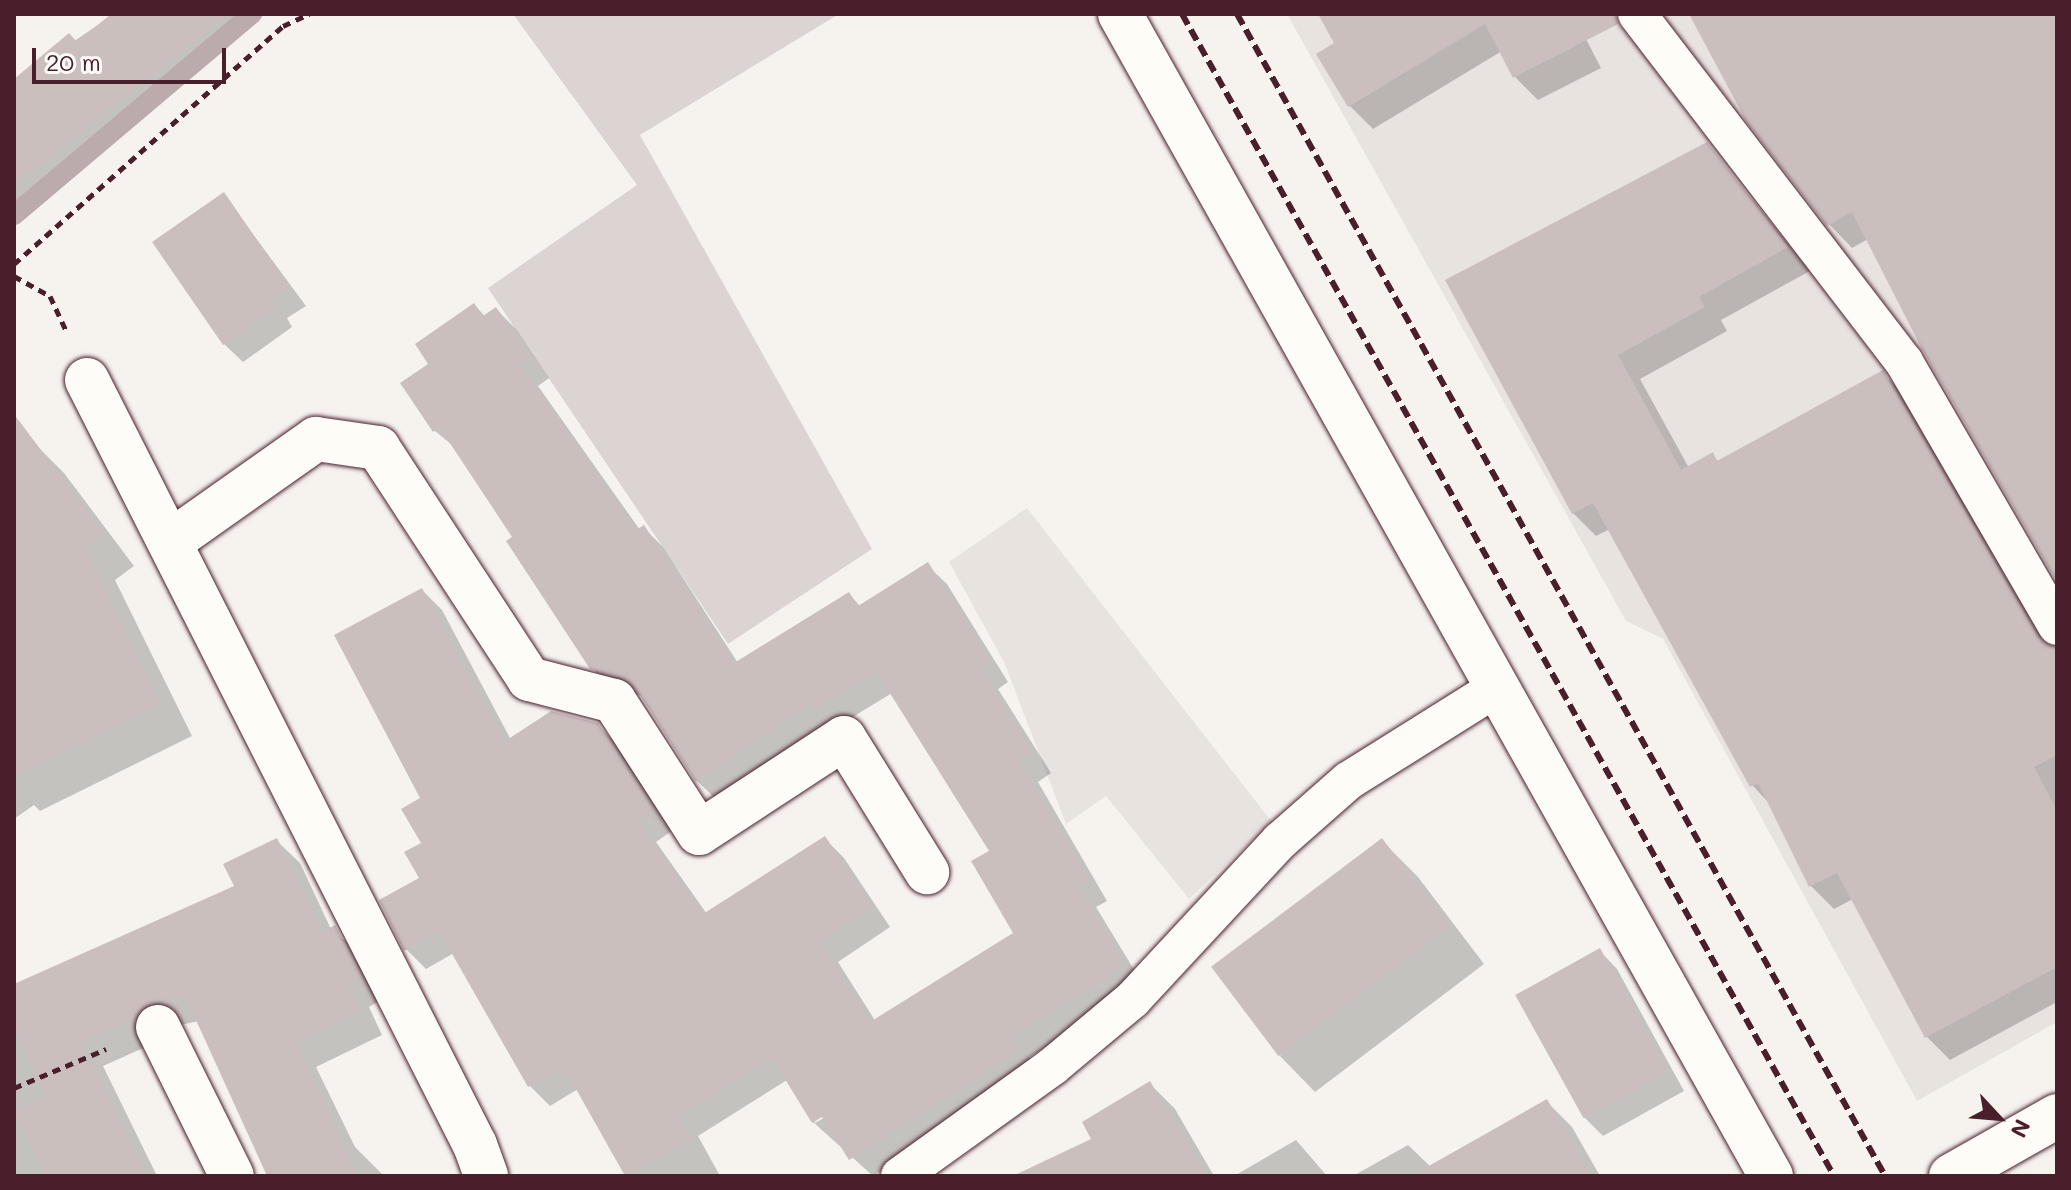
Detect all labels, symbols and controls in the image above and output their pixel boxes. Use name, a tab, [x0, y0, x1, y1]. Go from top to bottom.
scale bar	[36, 32, 230, 82]
text: 20 m	[46, 46, 101, 77]
north arrow	[1959, 1078, 2039, 1158]
text: N	[2004, 1115, 2038, 1143]

